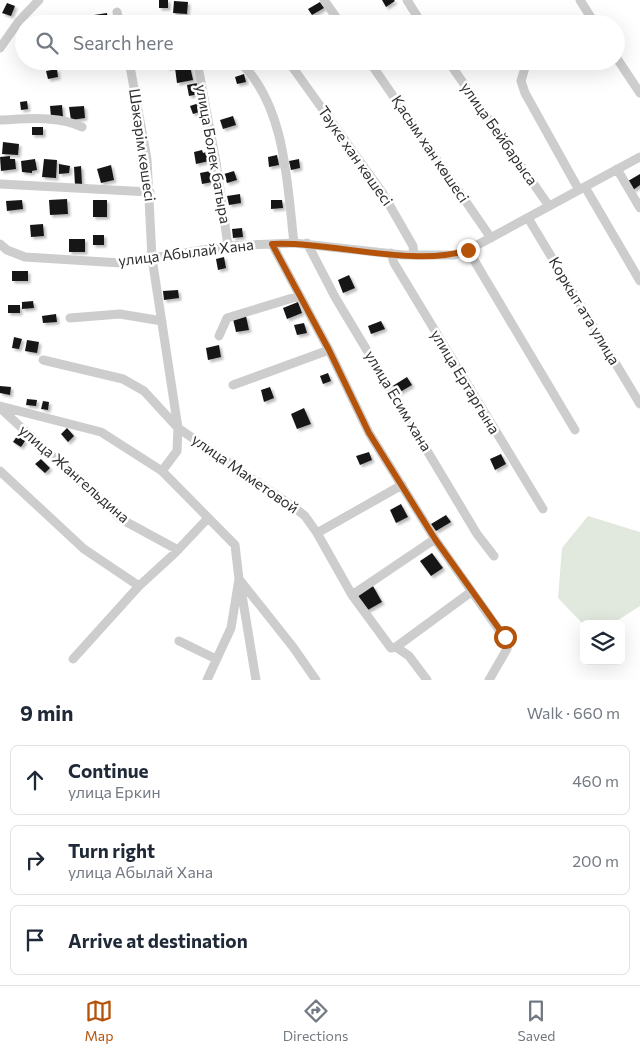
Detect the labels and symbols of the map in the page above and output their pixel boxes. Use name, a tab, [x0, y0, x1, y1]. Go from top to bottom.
street label: улица Бейбарыса	[458, 78, 542, 188]
street label: улица Болек батыра	[193, 83, 235, 225]
street label: Шәкәрім көшесі	[126, 87, 160, 203]
street label: Қасым хан көшесі	[388, 91, 473, 206]
street label: Тәуке хан көшесі	[315, 102, 397, 209]
street label: улица Абылай Хана	[117, 235, 255, 269]
route end	[457, 239, 480, 262]
street label: Коркыт ата улица	[546, 253, 624, 368]
street label: улица Ертаргына	[428, 326, 504, 437]
street label: улица Есим хана	[362, 347, 436, 454]
street label: улица Жангельдина	[16, 420, 133, 526]
street label: улица Маметовой	[189, 430, 302, 517]
route start	[494, 626, 517, 649]

